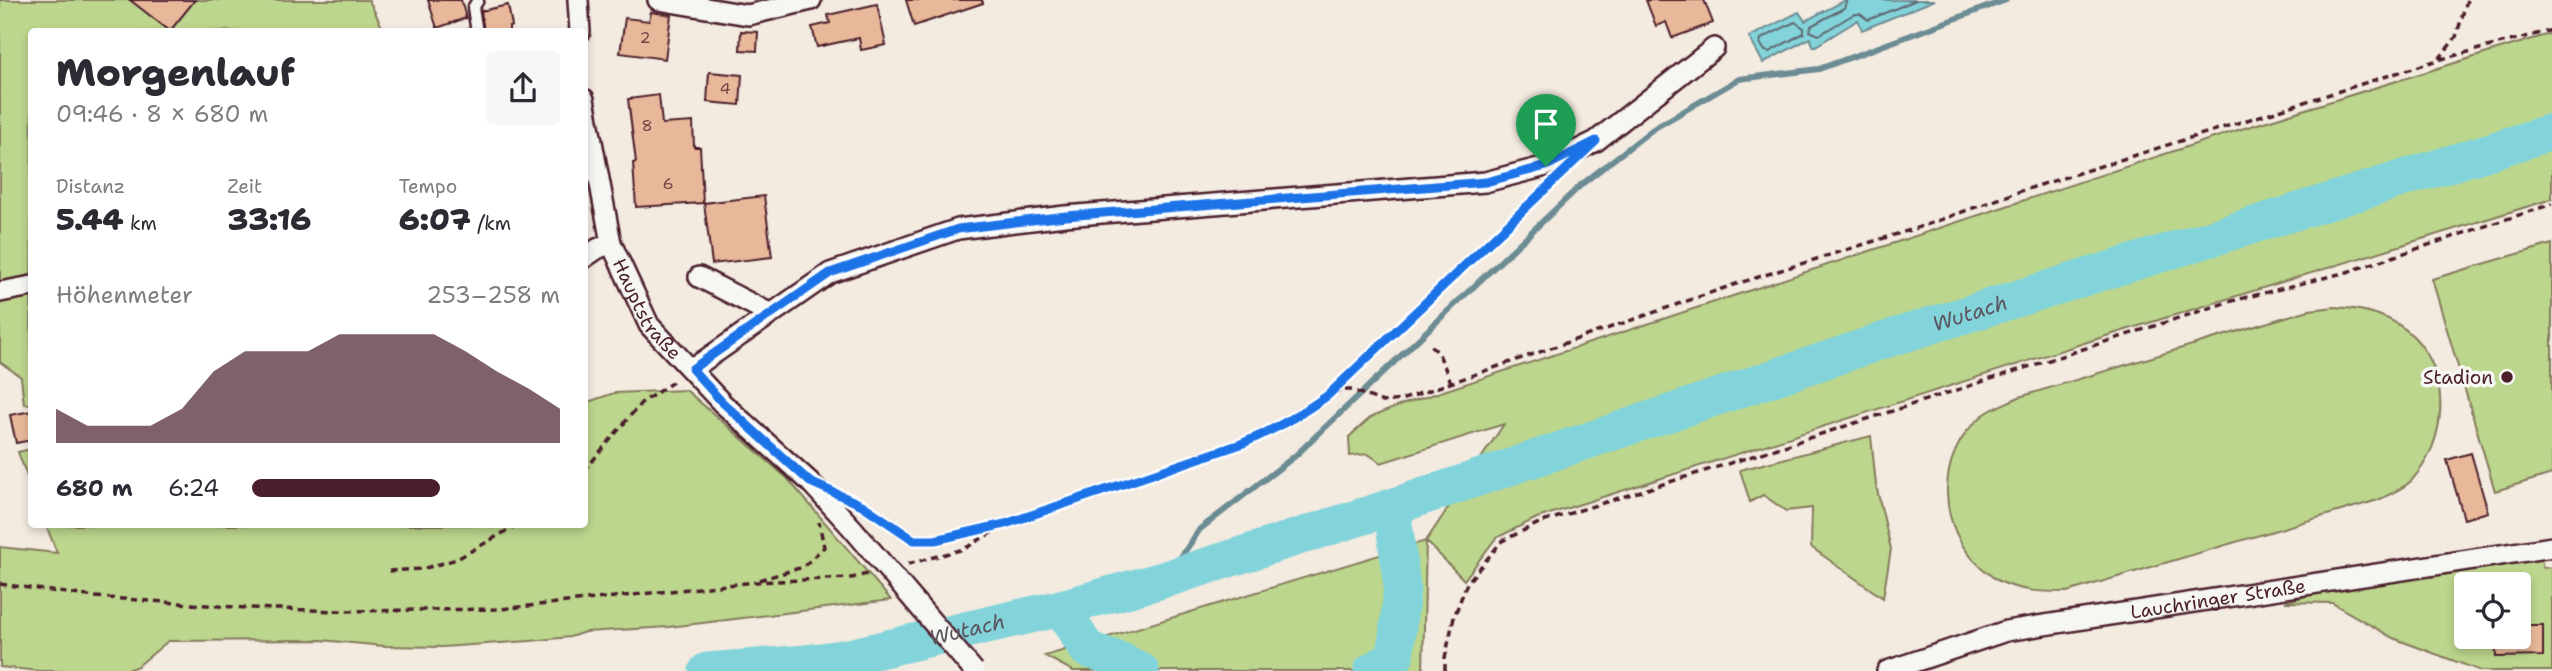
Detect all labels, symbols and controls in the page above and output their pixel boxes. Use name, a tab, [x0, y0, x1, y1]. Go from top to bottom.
house number: 2	[639, 27, 651, 48]
text: Morgenlauf	[56, 47, 295, 98]
button: share	[486, 51, 560, 125]
house number: 4	[719, 78, 731, 99]
pin	[1516, 94, 1576, 166]
text: 09:46 · 8 × 680 m	[56, 99, 268, 129]
icon: arrive	[1527, 105, 1565, 143]
house number: 8	[641, 115, 653, 136]
house number: 6	[662, 173, 674, 194]
text: Distanz	[56, 174, 125, 199]
text: Zeit	[227, 174, 262, 199]
text: Tempo	[399, 174, 457, 199]
text: 5.44	[56, 199, 124, 240]
text: 33:16	[227, 199, 311, 240]
text: 6:07	[399, 199, 471, 240]
text: km	[124, 211, 157, 236]
text: /km	[471, 211, 511, 236]
street label: Hauptstraße	[607, 254, 687, 365]
text: Höhenmeter	[56, 280, 193, 310]
text: 253–258 m	[426, 280, 560, 310]
water label: Wutach	[1929, 289, 2011, 338]
place label: Stadion	[2423, 365, 2493, 390]
marker: Stadion	[2499, 369, 2515, 385]
text: 680 m	[56, 473, 133, 503]
text: 6:24	[168, 473, 219, 503]
map controls	[2454, 572, 2531, 649]
button: locate	[2454, 572, 2531, 649]
street label: Lauchringer Straße	[2129, 573, 2307, 624]
water label: Wutach	[926, 607, 1008, 652]

